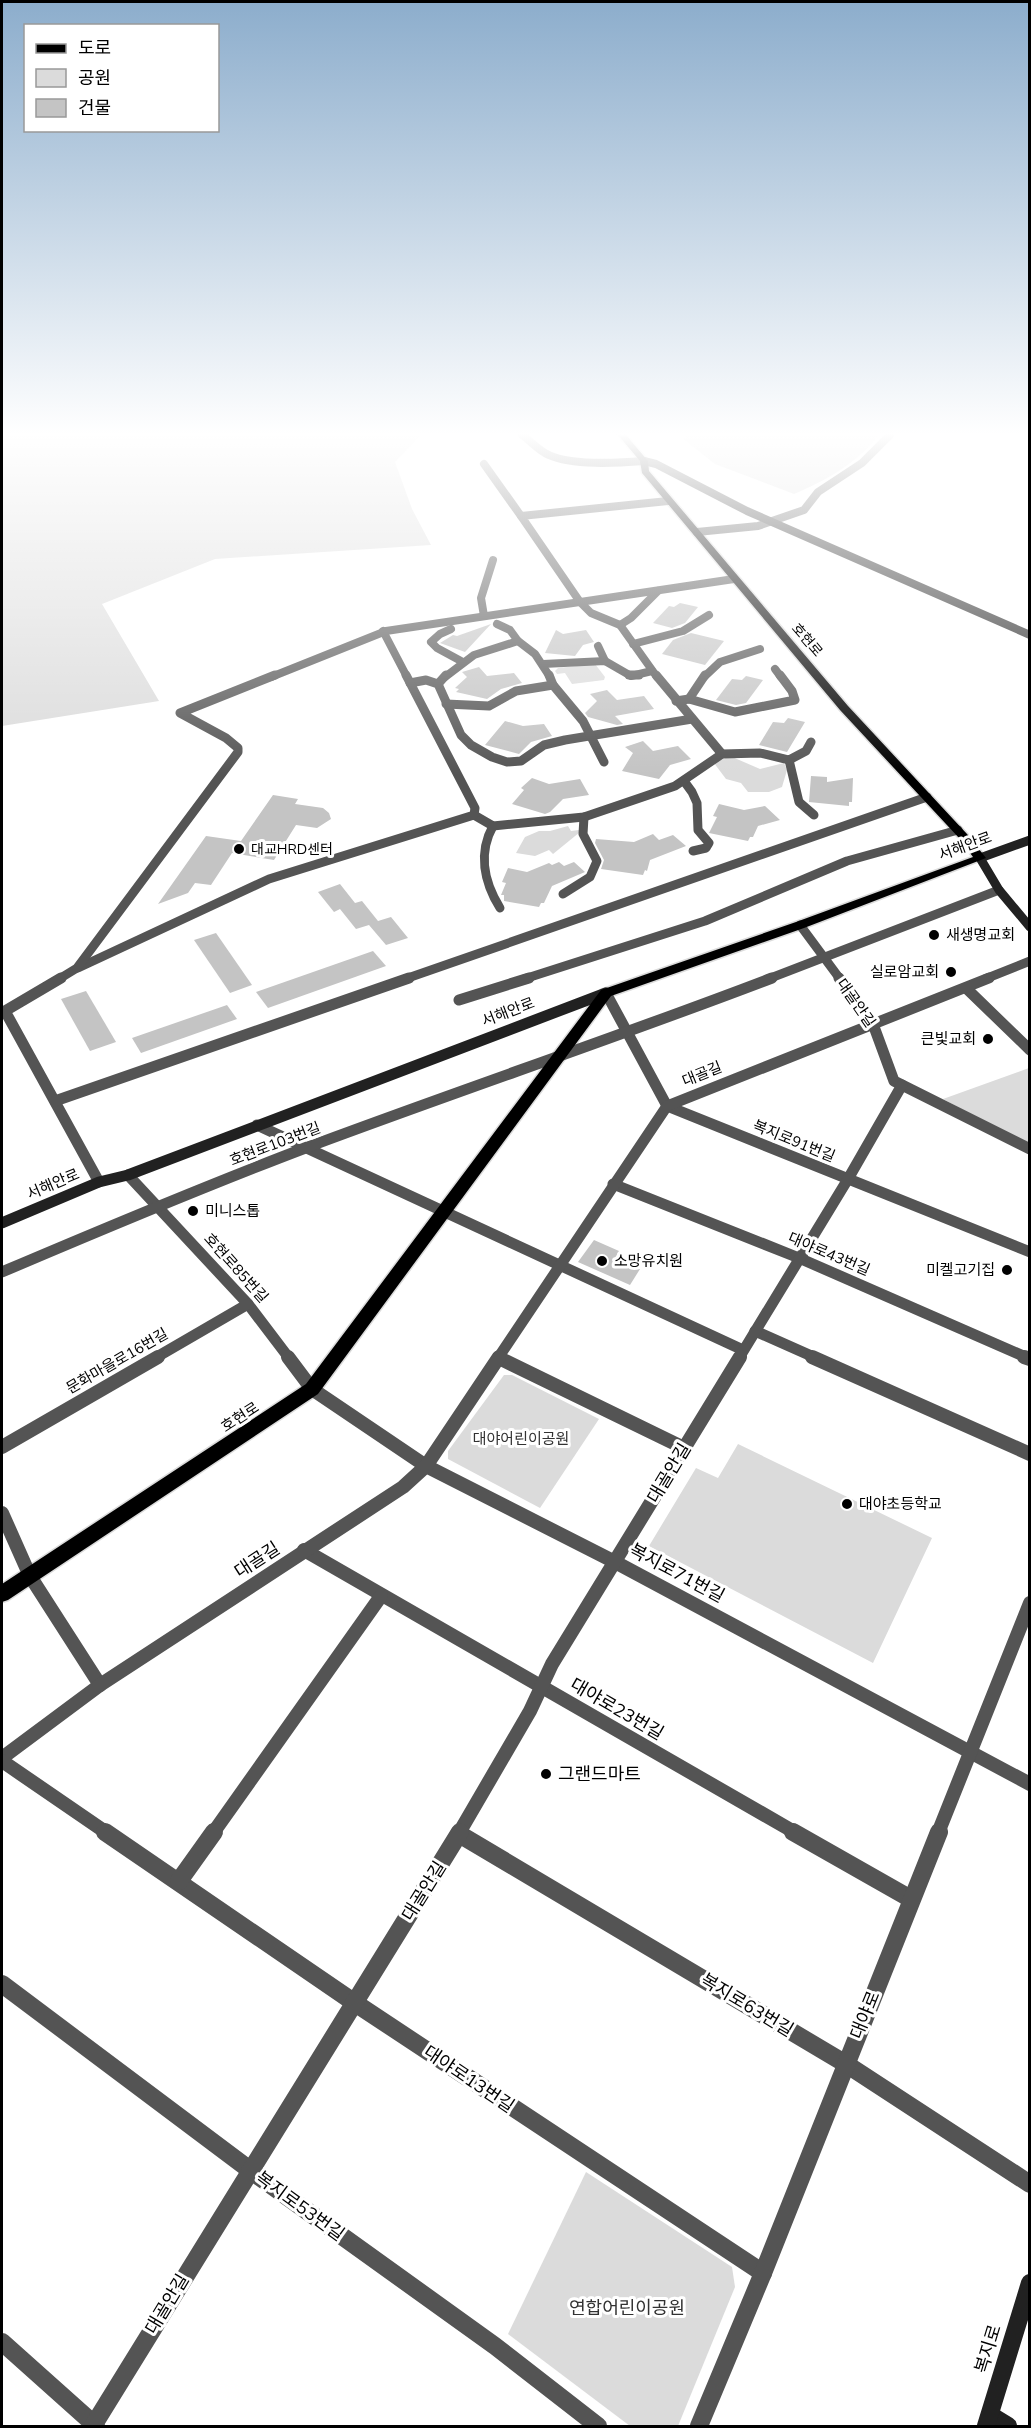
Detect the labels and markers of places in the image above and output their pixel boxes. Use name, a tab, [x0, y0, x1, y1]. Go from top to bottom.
place label: 대교HRD센터	[251, 840, 333, 859]
marker: 대교HRD센터	[232, 842, 246, 856]
place label: 새생명교회	[946, 925, 1015, 945]
marker: 새생명교회	[927, 928, 941, 942]
place label: 실로암교회	[870, 962, 939, 982]
marker: 실로암교회	[944, 965, 958, 979]
place label: 큰빛교회	[921, 1029, 976, 1049]
marker: 큰빛교회	[981, 1032, 995, 1046]
place label: 미니스톱	[205, 1201, 260, 1221]
marker: 미니스톱	[186, 1204, 200, 1218]
place label: 소망유치원	[614, 1251, 683, 1271]
marker: 소망유치원	[595, 1254, 609, 1268]
place label: 미켈고기집	[926, 1260, 995, 1280]
marker: 미켈고기집	[1000, 1263, 1014, 1277]
place label: 대야초등학교	[859, 1494, 942, 1514]
marker: 대야초등학교	[840, 1497, 854, 1511]
place label: 그랜드마트	[558, 1762, 641, 1786]
marker: 그랜드마트	[539, 1767, 553, 1781]

